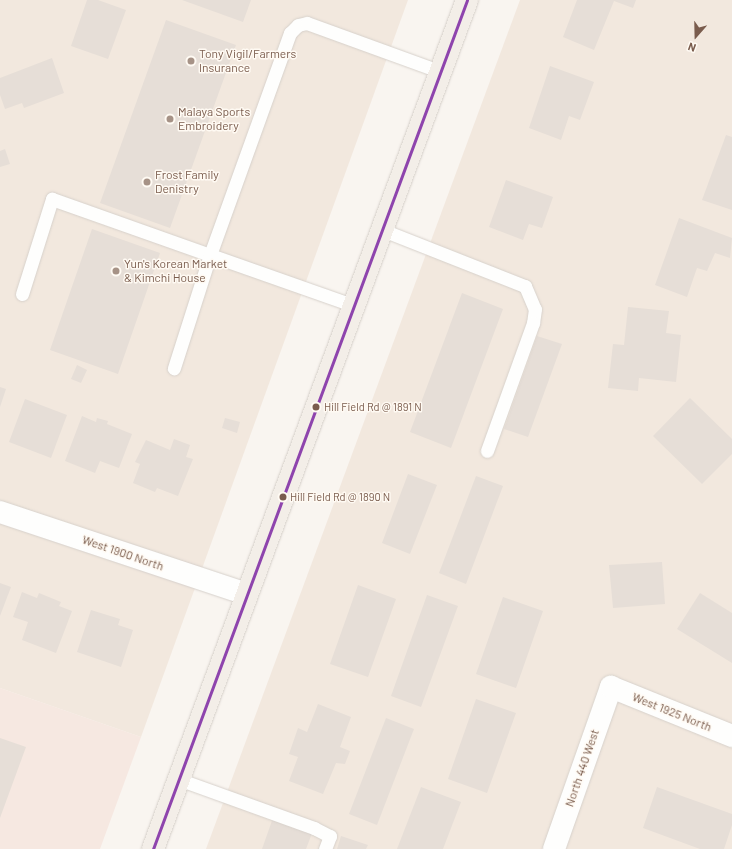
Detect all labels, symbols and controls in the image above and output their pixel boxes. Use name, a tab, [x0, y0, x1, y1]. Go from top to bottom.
north arrow	[676, 16, 716, 56]
text: N	[686, 40, 697, 55]
place label: Tony Vigil/Farmers Insurance	[199, 47, 296, 75]
marker: Tony Vigil/Farmers Insurance	[186, 56, 196, 66]
place label: Malaya Sports Embroidery	[178, 105, 250, 133]
marker: Malaya Sports Embroidery	[165, 114, 175, 124]
place label: Frost Family Denistry	[155, 168, 219, 196]
marker: Frost Family Denistry	[142, 177, 152, 187]
place label: Yun's Korean Market & Kimchi House	[124, 257, 227, 285]
marker: Yun's Korean Market & Kimchi House	[111, 266, 121, 276]
place label: Hill Field Rd @ 1891 N	[324, 400, 422, 414]
marker: Hill Field Rd @ 1891 N	[311, 402, 321, 412]
place label: Hill Field Rd @ 1890 N	[290, 490, 390, 504]
marker: Hill Field Rd @ 1890 N	[278, 492, 288, 502]
street label: West 1900 North	[80, 532, 166, 574]
street label: West 1925 North	[630, 690, 714, 734]
street label: North 440 West	[562, 727, 602, 809]

